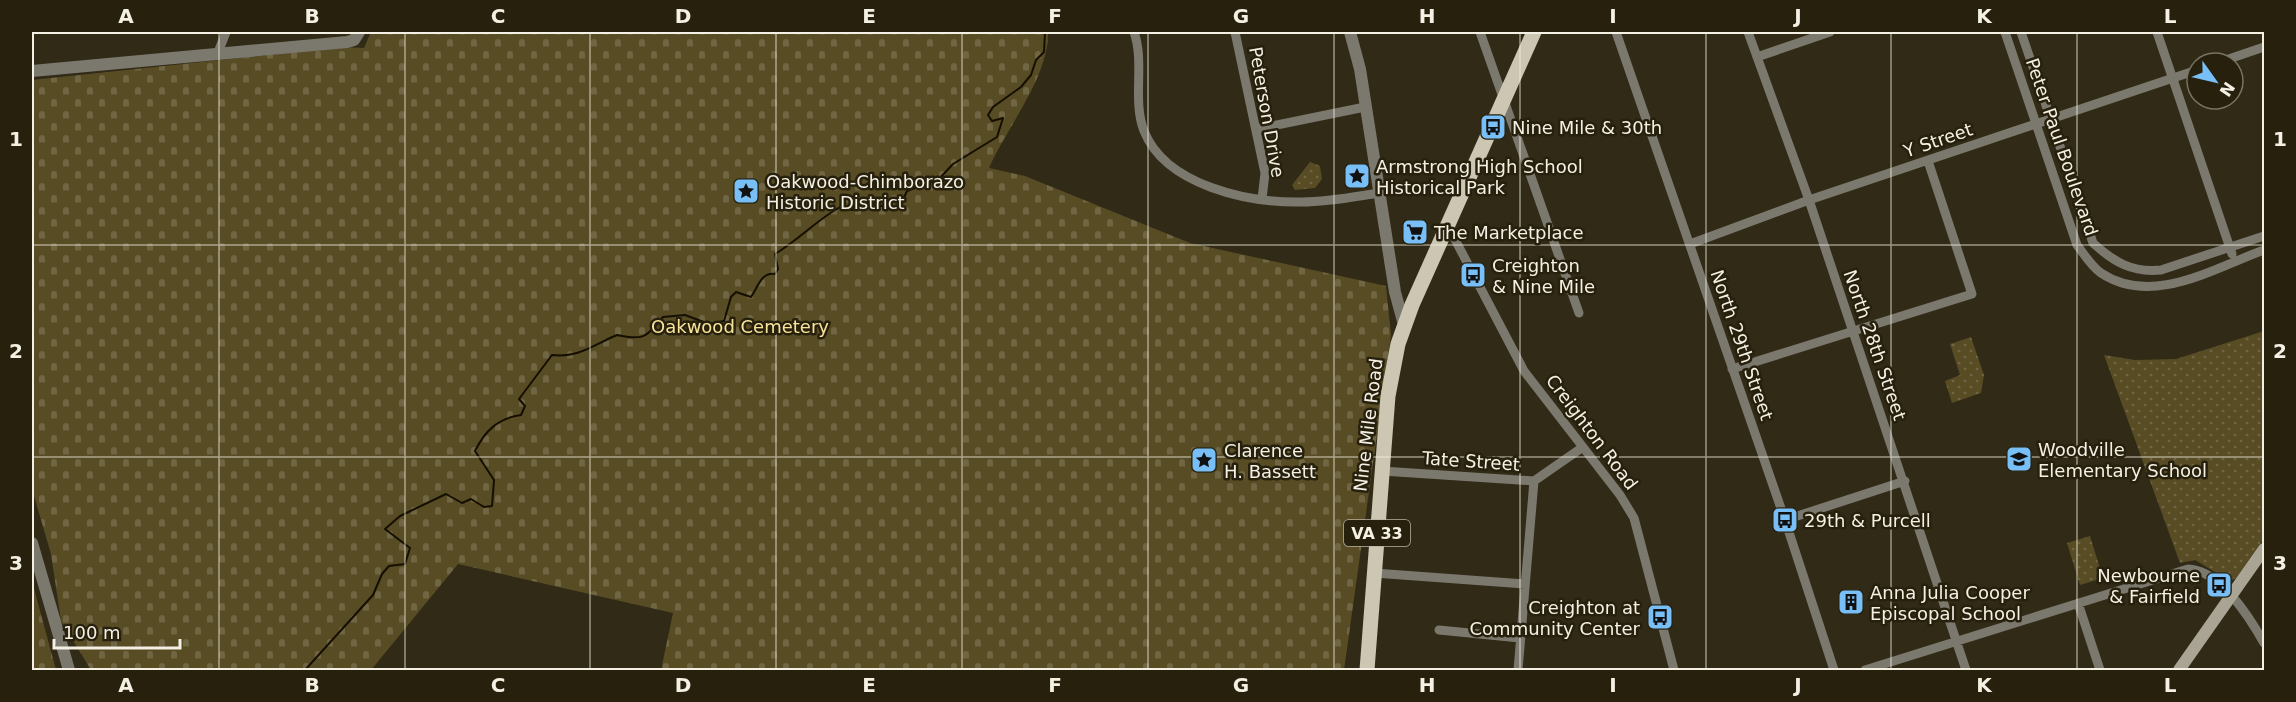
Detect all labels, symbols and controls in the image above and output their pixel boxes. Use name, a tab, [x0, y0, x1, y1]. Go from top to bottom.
text: A	[118, 4, 134, 28]
text: B	[304, 4, 320, 28]
text: C	[491, 4, 505, 28]
text: D	[675, 4, 691, 28]
text: E	[862, 4, 876, 28]
text: F	[1048, 4, 1062, 28]
text: G	[1233, 4, 1249, 28]
text: H	[1419, 4, 1435, 28]
text: I	[1609, 4, 1617, 28]
text: J	[1792, 4, 1802, 28]
text: K	[1976, 4, 1993, 28]
text: L	[2164, 4, 2177, 28]
street label: Peterson Drive	[1245, 45, 1289, 179]
north arrow	[2185, 51, 2245, 111]
street label: Peter Paul Boulevard	[2022, 55, 2102, 239]
text: N	[2215, 78, 2239, 100]
bus stop icon: Nine Mile & 30th	[1478, 112, 1508, 142]
place label: Nine Mile & 30th	[1512, 117, 1662, 138]
street label: Y Street	[1900, 118, 1975, 162]
text: 1	[9, 127, 23, 151]
text: 1	[2273, 127, 2287, 151]
place label: Armstrong High School Historical Park	[1376, 156, 1583, 198]
place icon: Armstrong High School Historical Park	[1342, 161, 1372, 191]
place label: Oakwood-Chimborazo Historic District	[766, 171, 964, 213]
place icon: Oakwood-Chimborazo Historic District	[731, 176, 761, 206]
supermarket icon: The Marketplace	[1400, 217, 1430, 247]
place label: The Marketplace	[1433, 222, 1584, 243]
place label: Creighton & Nine Mile	[1492, 255, 1595, 297]
bus stop icon: Creighton & Nine Mile	[1458, 260, 1488, 290]
street label: North 29th Street	[1706, 267, 1778, 423]
street label: North 28th Street	[1839, 267, 1911, 423]
park label: Oakwood Cemetery	[651, 316, 829, 337]
text: 2	[9, 339, 23, 363]
text: 2	[2273, 339, 2287, 363]
street label: Nine Mile Road	[1349, 357, 1387, 493]
street label: Creighton Road	[1542, 370, 1642, 494]
place label: Woodville Elementary School	[2038, 439, 2207, 481]
place label: Clarence H. Bassett	[1224, 440, 1316, 482]
school or university icon: Woodville Elementary School	[2004, 444, 2034, 474]
place icon: Clarence H. Bassett	[1189, 445, 1219, 475]
street label: Tate Street	[1421, 447, 1520, 475]
bus stop icon: 29th & Purcell	[1770, 505, 1800, 535]
place label: 29th & Purcell	[1804, 510, 1931, 531]
road number: VA 33	[1344, 520, 1410, 546]
text: 3	[9, 551, 23, 575]
text: 3	[2273, 551, 2287, 575]
place label: Newbourne & Fairfield	[2097, 565, 2200, 607]
bus stop icon: Newbourne & Fairfield	[2204, 570, 2234, 600]
place label: Anna Julia Cooper Episcopal School	[1870, 582, 2030, 624]
building icon: Anna Julia Cooper Episcopal School	[1836, 587, 1866, 617]
place label: Creighton at Community Center	[1470, 597, 1641, 639]
bus stop icon: Creighton at Community Center	[1645, 602, 1675, 632]
scale bar	[54, 612, 180, 650]
text: 100 m	[63, 622, 121, 643]
text: A	[118, 673, 134, 697]
text: B	[304, 673, 320, 697]
text: C	[491, 673, 505, 697]
text: D	[675, 673, 691, 697]
text: E	[862, 673, 876, 697]
text: F	[1048, 673, 1062, 697]
text: G	[1233, 673, 1249, 697]
text: H	[1419, 673, 1435, 697]
text: I	[1609, 673, 1617, 697]
text: J	[1792, 673, 1802, 697]
text: K	[1976, 673, 1993, 697]
text: L	[2164, 673, 2177, 697]

